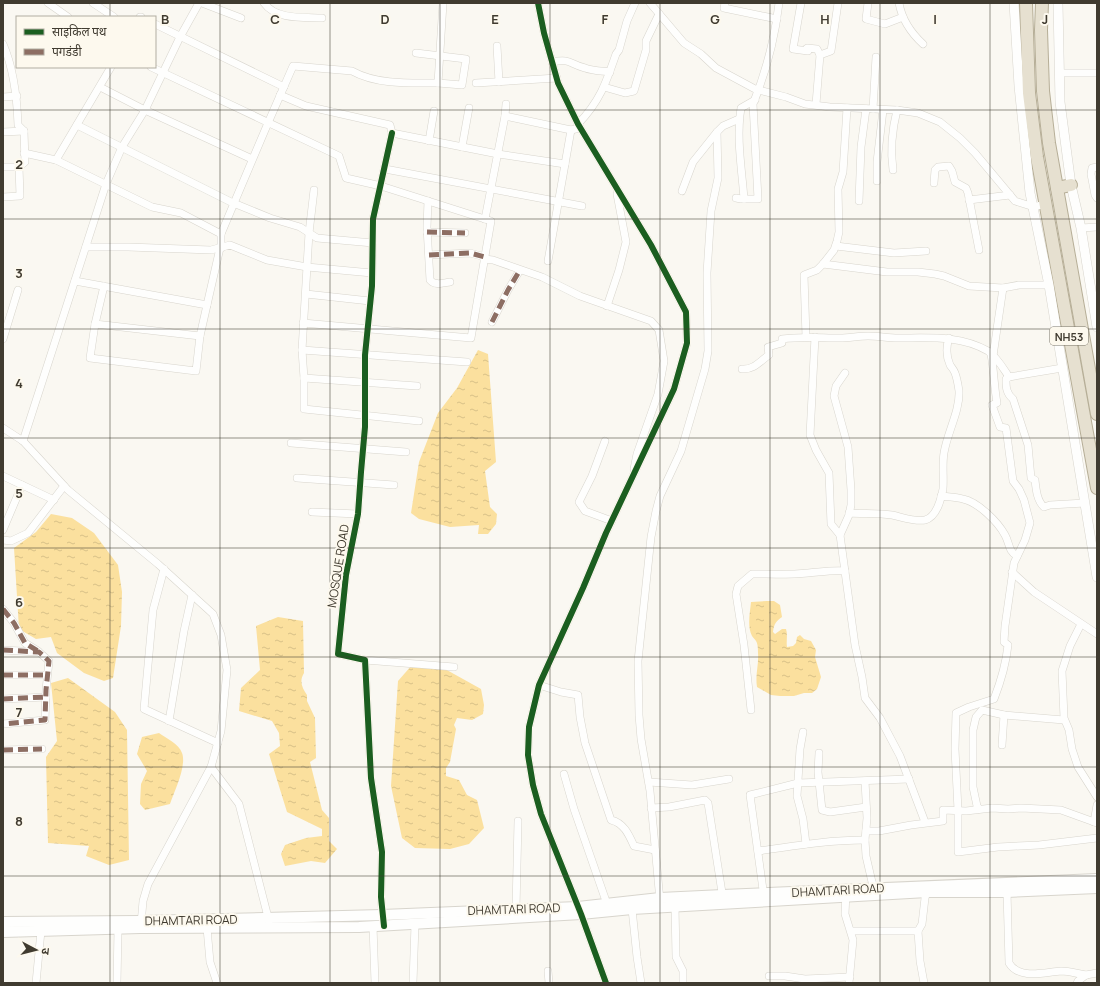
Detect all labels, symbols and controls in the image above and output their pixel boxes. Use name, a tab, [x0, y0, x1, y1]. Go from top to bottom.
text: B	[161, 10, 169, 28]
text: C	[270, 10, 280, 28]
text: D	[380, 10, 390, 28]
text: E	[491, 10, 499, 28]
text: F	[602, 10, 609, 28]
text: G	[710, 10, 720, 28]
text: H	[820, 10, 830, 28]
text: I	[933, 10, 937, 28]
text: J	[1042, 10, 1048, 28]
legend	[16, 16, 156, 68]
text: साइकिल पथ	[52, 23, 107, 40]
text: पगडंडी	[52, 43, 82, 60]
text: 2	[15, 155, 23, 173]
text: 3	[15, 264, 23, 282]
road number: NH53	[1050, 327, 1088, 345]
text: 4	[15, 374, 23, 392]
text: 5	[15, 484, 23, 502]
street label: MOSQUE ROAD	[323, 523, 353, 609]
text: 6	[15, 593, 23, 611]
text: 7	[16, 703, 23, 721]
text: 8	[15, 812, 23, 830]
street label: DHAMTARI ROAD	[791, 879, 885, 901]
street label: DHAMTARI ROAD	[467, 899, 561, 919]
street label: DHAMTARI ROAD	[144, 911, 238, 929]
north arrow	[16, 930, 56, 970]
text: उ	[39, 947, 54, 956]

